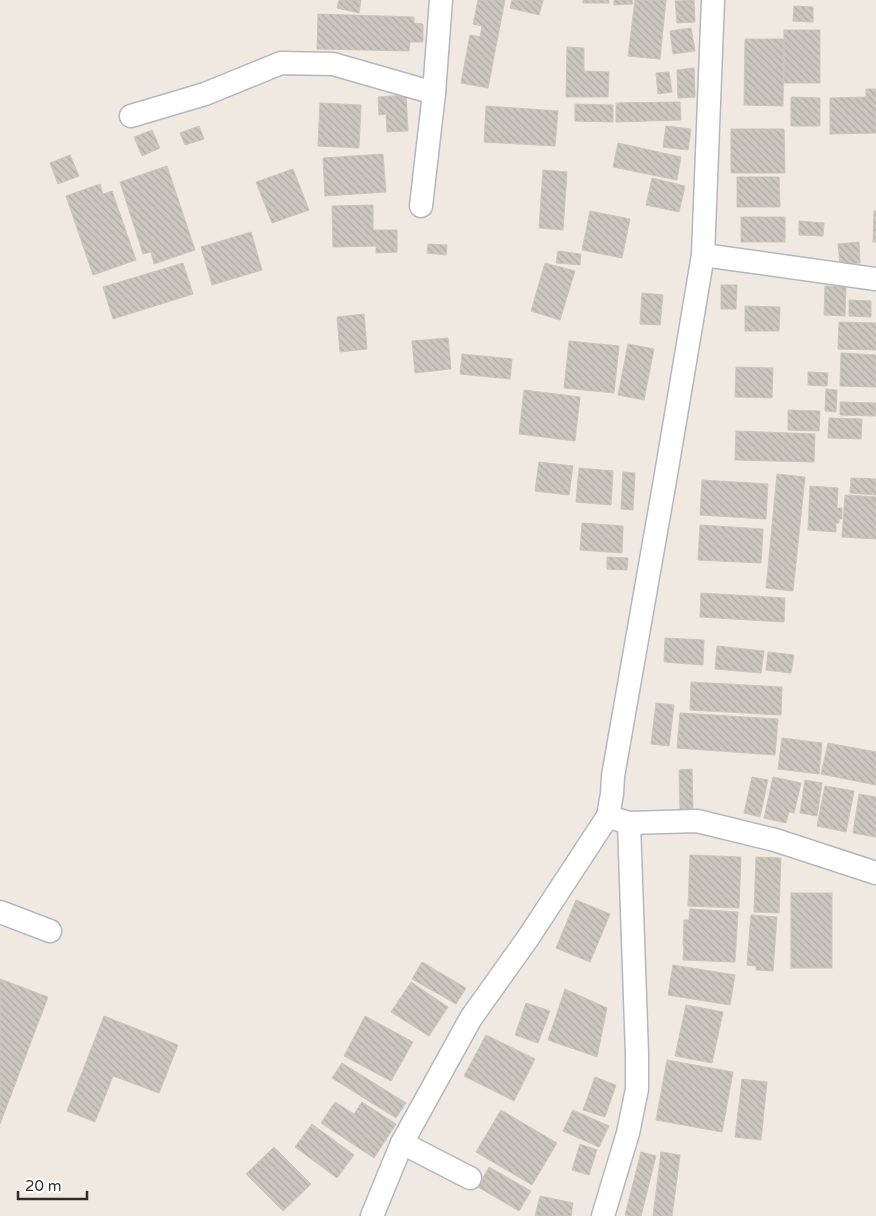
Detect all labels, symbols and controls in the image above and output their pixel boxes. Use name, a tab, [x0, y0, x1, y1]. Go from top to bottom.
scale bar	[18, 1168, 86, 1200]
text: 20 m	[25, 1177, 62, 1195]

